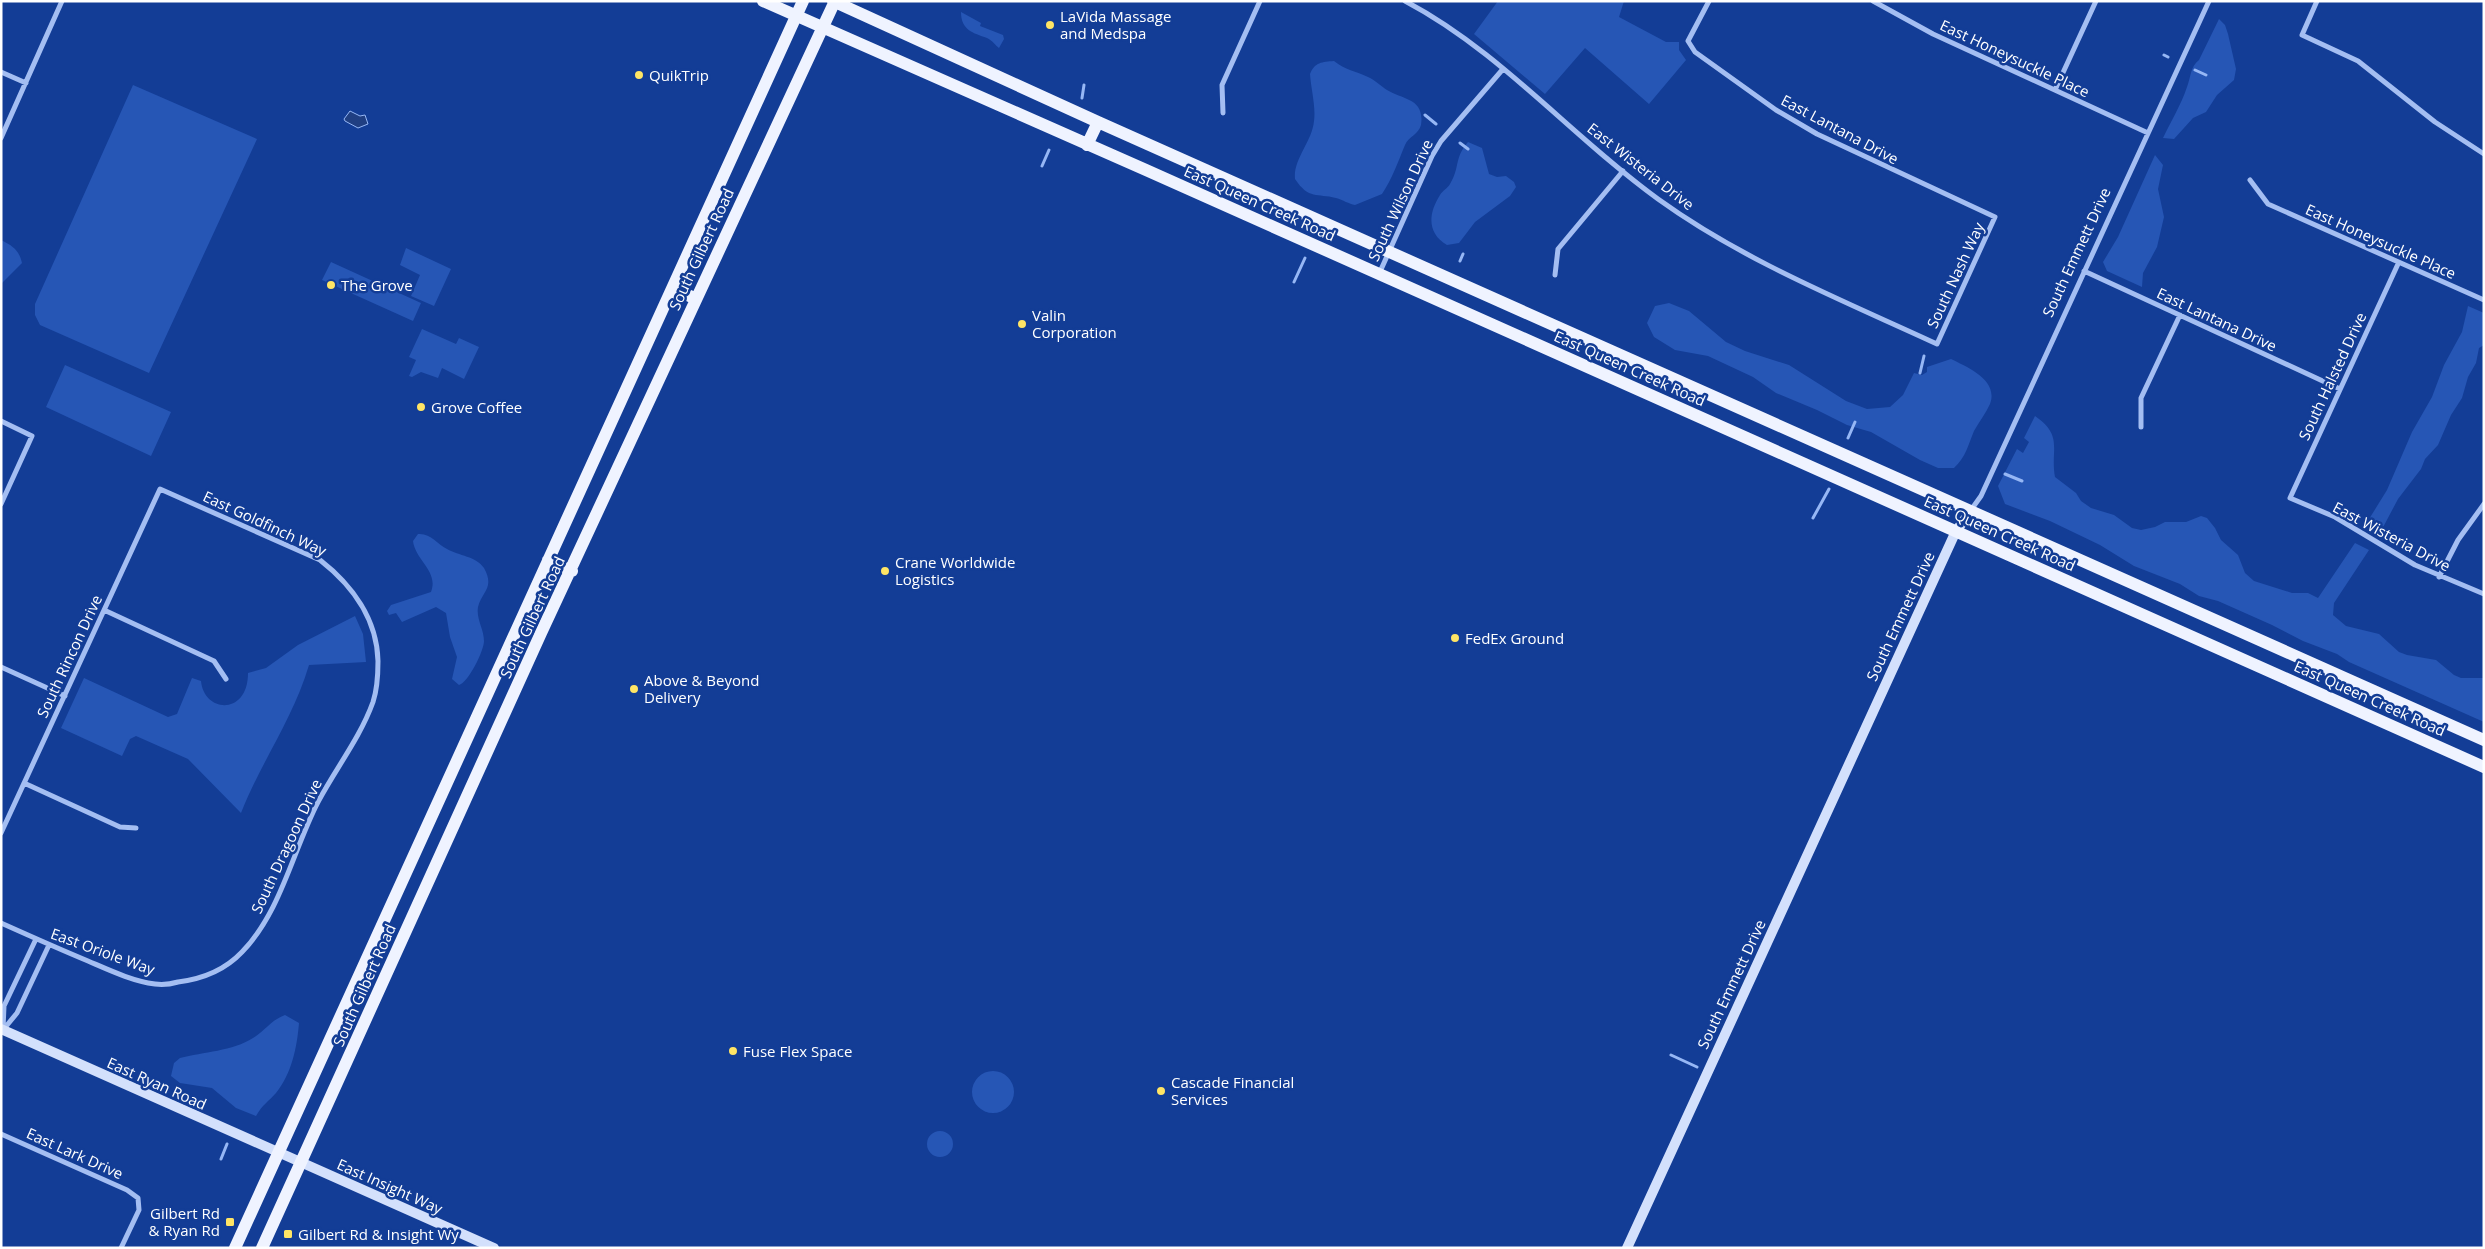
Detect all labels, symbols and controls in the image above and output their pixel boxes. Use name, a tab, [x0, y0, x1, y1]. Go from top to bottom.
place label: LaVida Massage and Medspa	[1060, 6, 1171, 43]
street label: East Honeysuckle Place	[1937, 15, 2093, 101]
marker: LaVida Massage and Medspa	[1044, 19, 1056, 31]
place label: QuikTrip	[649, 65, 709, 85]
marker: QuikTrip	[633, 69, 645, 81]
street label: East Lantana Drive	[1778, 90, 1902, 168]
street label: East Wisteria Drive	[1583, 118, 1699, 214]
street label: South Wilson Drive	[1363, 136, 1437, 264]
street label: East Queen Creek Road	[1181, 161, 1339, 245]
street label: South Emmett Drive	[2037, 184, 2115, 320]
street label: South Gilbert Road	[664, 185, 738, 313]
street label: East Honeysuckle Place	[2303, 199, 2459, 283]
street label: South Nash Way	[1922, 218, 1988, 331]
place label: The Grove	[341, 275, 413, 295]
marker: The Grove	[325, 279, 337, 291]
street label: East Lantana Drive	[2154, 282, 2280, 356]
place label: Valin Corporation	[1032, 305, 1117, 342]
street label: South Halsted Drive	[2294, 309, 2370, 443]
marker: Valin Corporation	[1016, 318, 1028, 330]
street label: East Queen Creek Road	[1551, 326, 1709, 410]
place label: Grove Coffee	[431, 397, 522, 417]
marker: Grove Coffee	[415, 401, 427, 413]
street label: East Goldfinch Way	[200, 486, 330, 561]
street label: East Queen Creek Road	[1921, 491, 2079, 575]
street label: East Wisteria Drive	[2330, 497, 2454, 575]
street label: South Emmett Drive	[1861, 548, 1939, 684]
place label: Crane Worldwide Logistics	[895, 552, 1015, 589]
street label: South Gilbert Road	[495, 553, 569, 681]
marker: Crane Worldwide Logistics	[879, 565, 891, 577]
street label: South Rincon Drive	[32, 591, 106, 721]
place label: FedEx Ground	[1465, 628, 1564, 648]
marker: FedEx Ground	[1449, 632, 1461, 644]
street label: East Queen Creek Road	[2291, 656, 2449, 740]
place label: Above & Beyond Delivery	[644, 670, 759, 707]
marker: Above & Beyond Delivery	[628, 683, 640, 695]
street label: South Dragoon Drive	[246, 776, 326, 916]
street label: South Emmett Drive	[1692, 916, 1770, 1052]
street label: South Gilbert Road	[328, 921, 400, 1049]
street label: East Oriole Way	[48, 923, 158, 979]
place label: Fuse Flex Space	[743, 1041, 852, 1061]
marker: Fuse Flex Space	[727, 1045, 739, 1057]
street label: East Ryan Road	[104, 1052, 210, 1114]
place label: Cascade Financial Services	[1171, 1072, 1294, 1109]
marker: Cascade Financial Services	[1155, 1085, 1167, 1097]
street label: East Lark Drive	[23, 1123, 127, 1183]
street label: East Insight Way	[334, 1154, 446, 1218]
place label: Gilbert Rd & Ryan Rd	[149, 1203, 220, 1240]
marker: Gilbert Rd & Ryan Rd	[224, 1216, 236, 1228]
place label: Gilbert Rd & Insight Wy	[298, 1224, 459, 1244]
marker: Gilbert Rd & Insight Wy	[282, 1228, 294, 1240]

